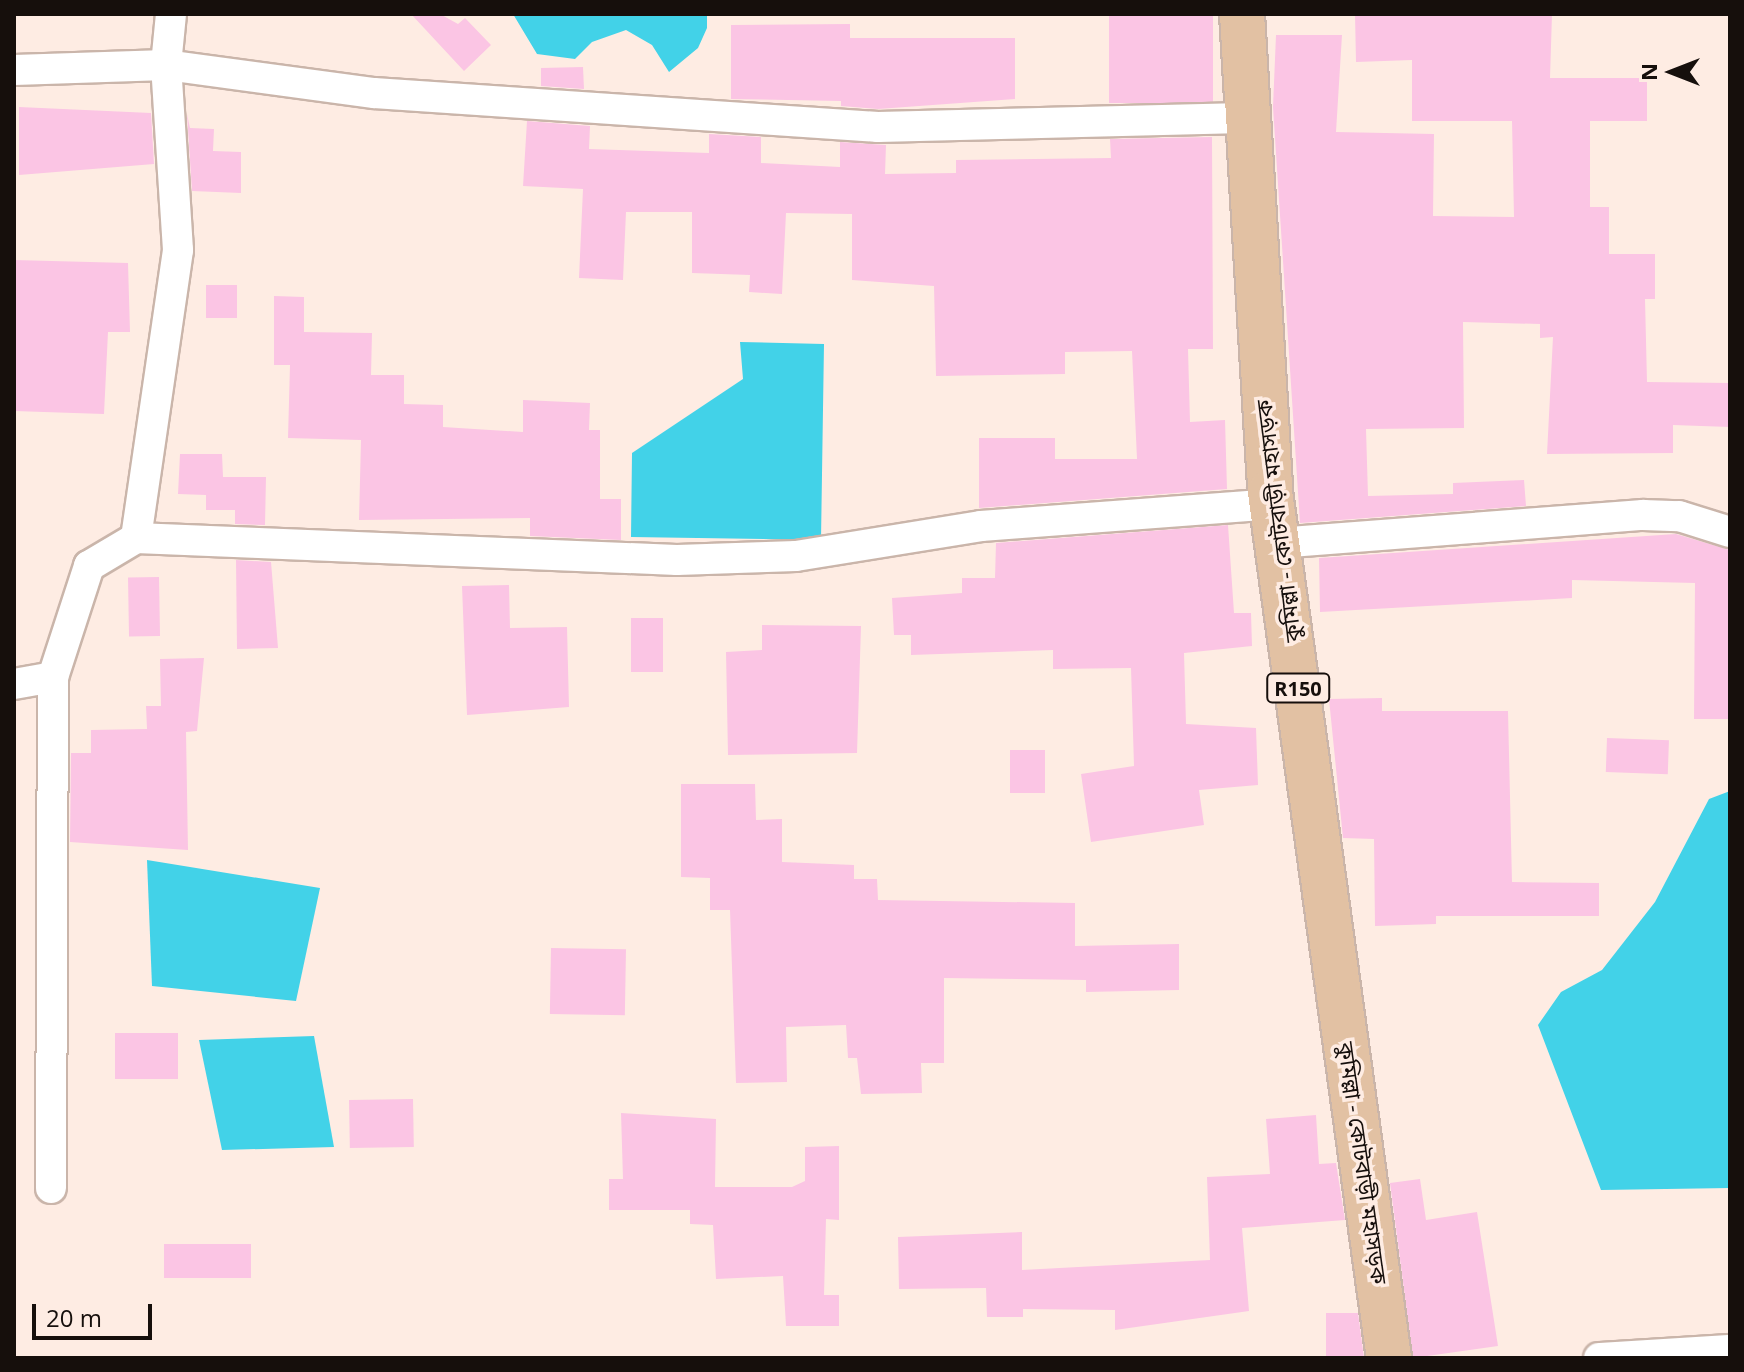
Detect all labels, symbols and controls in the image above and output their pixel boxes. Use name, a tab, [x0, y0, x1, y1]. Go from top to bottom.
north arrow	[1632, 32, 1712, 112]
text: N	[1633, 63, 1663, 81]
street label: কুমিল্লা - কোটবাড়ী মহাসড়ক	[1250, 398, 1306, 644]
road number: R150	[1266, 672, 1330, 704]
street label: কুমিল্লা - কোটবাড়ী মহাসড়ক	[1333, 1040, 1393, 1286]
scale bar	[36, 1288, 156, 1338]
text: 20 m	[46, 1301, 102, 1334]

